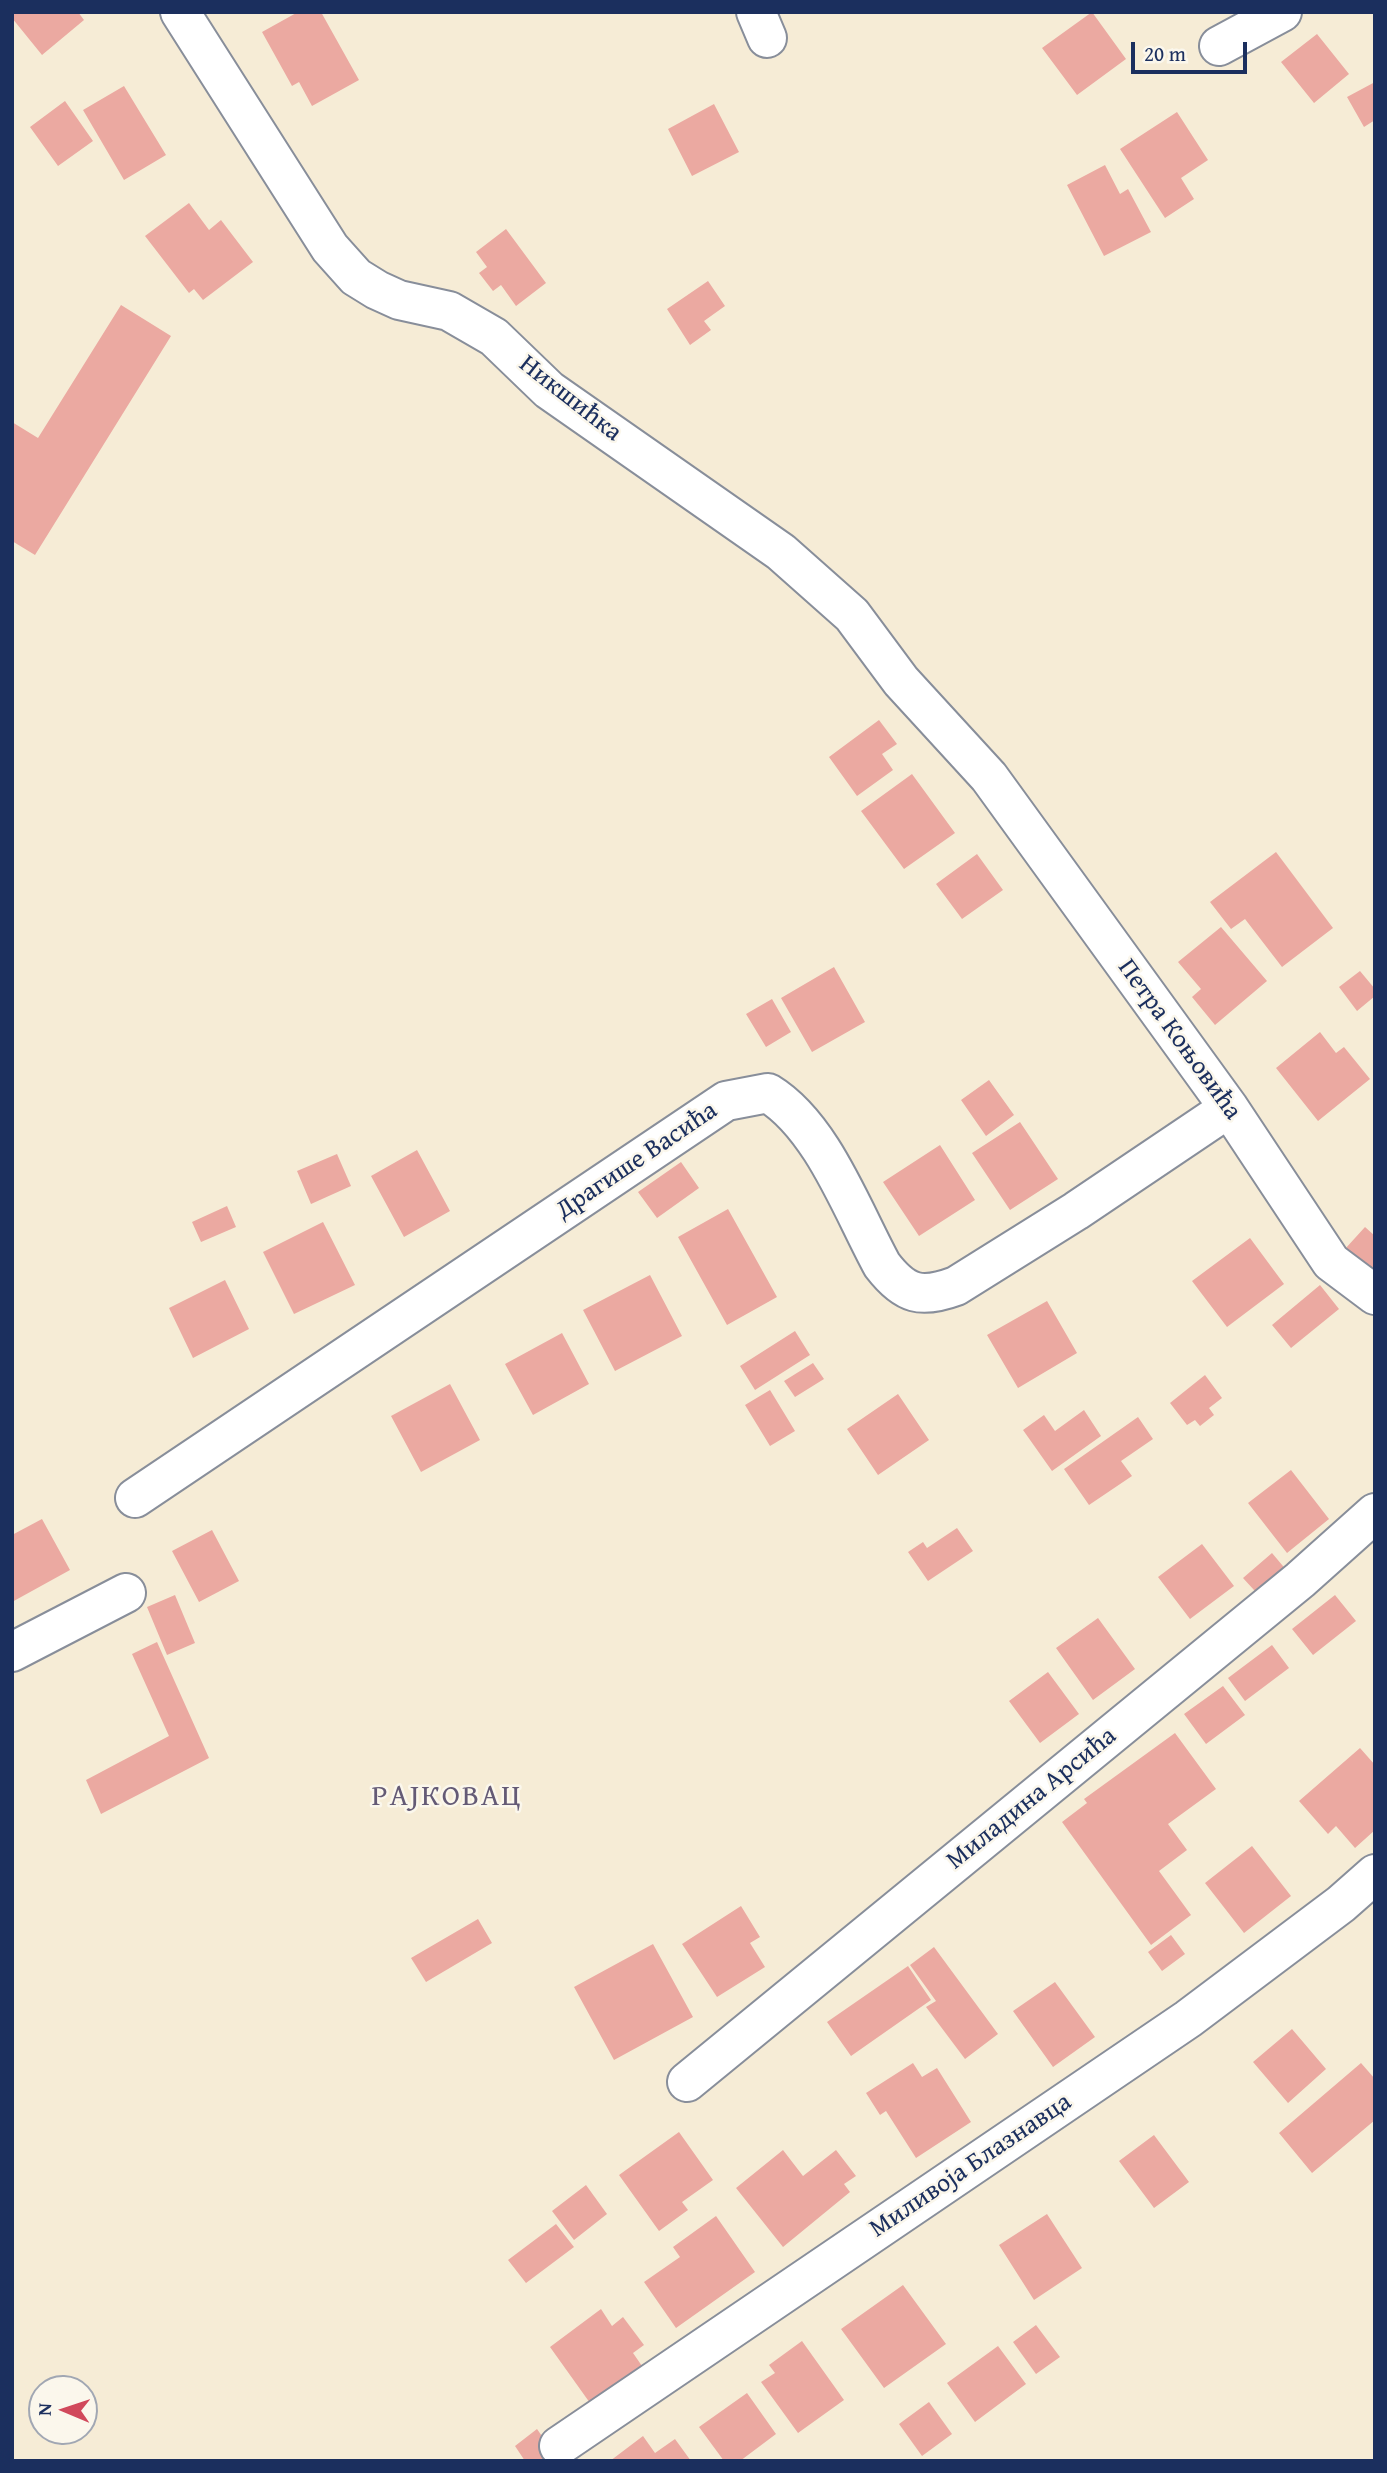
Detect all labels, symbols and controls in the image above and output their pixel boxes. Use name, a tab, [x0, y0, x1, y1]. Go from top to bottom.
scale bar	[1135, 28, 1250, 72]
text: 20 m	[1144, 38, 1186, 69]
street label: Никшићка	[512, 349, 628, 449]
street label: Петра Коњовића	[1110, 954, 1248, 1126]
street label: Драгише Васића	[550, 1095, 724, 1227]
street label: Миладина Арсића	[941, 1721, 1123, 1877]
district label: РАЈКОВАЦ	[373, 1779, 521, 1815]
street label: Миливоја Блазнавца	[864, 2087, 1078, 2245]
north arrow	[28, 2375, 98, 2445]
text: N	[30, 2403, 58, 2416]

